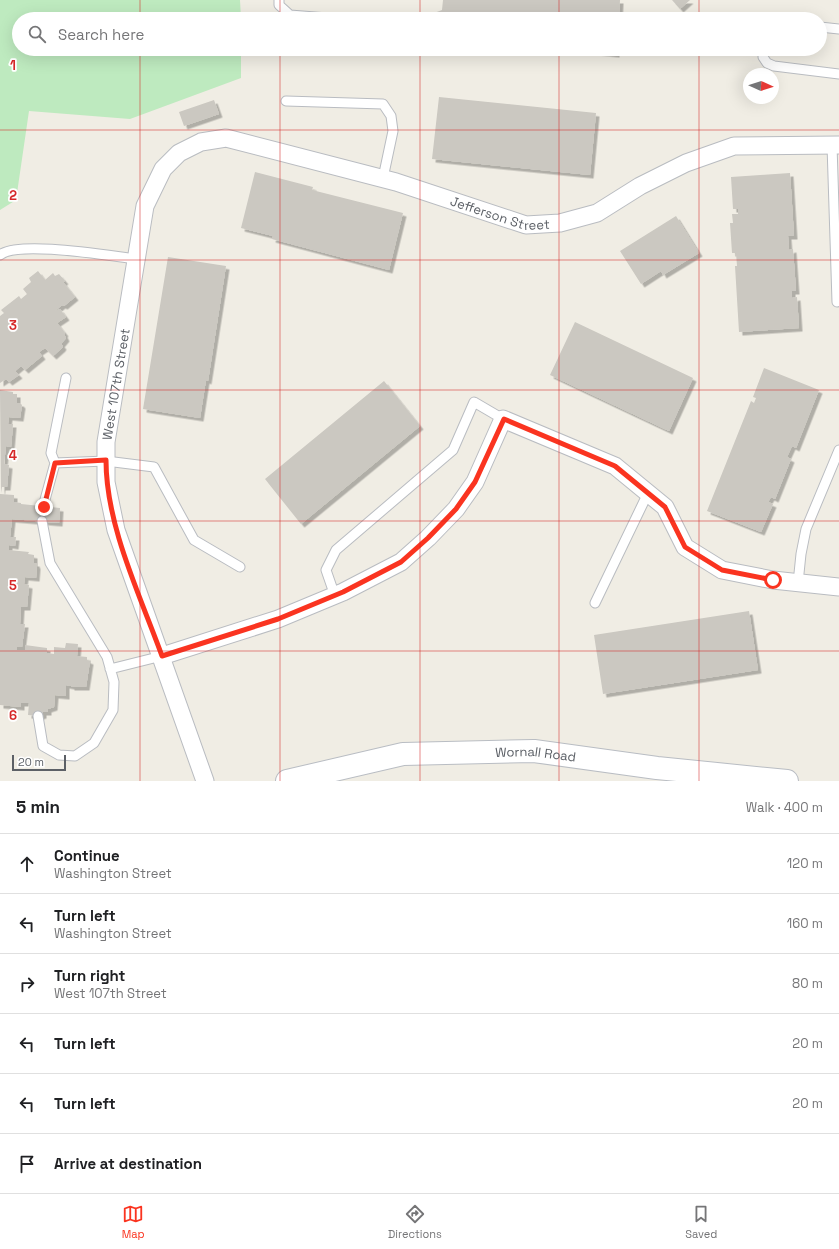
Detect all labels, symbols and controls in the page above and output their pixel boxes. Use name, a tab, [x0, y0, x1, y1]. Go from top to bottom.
search box	[12, 12, 827, 56]
icon: search	[26, 23, 48, 45]
text: Search here	[58, 25, 144, 44]
text: 1	[10, 57, 16, 74]
north arrow	[743, 68, 779, 104]
text: 2	[9, 187, 17, 204]
street label: Jefferson Street	[448, 192, 550, 234]
text: 3	[9, 317, 17, 334]
street label: West 107th Street	[98, 327, 133, 441]
text: 4	[9, 447, 17, 464]
route end	[35, 498, 53, 516]
route start	[764, 571, 782, 589]
text: 5	[9, 577, 17, 594]
text: 6	[9, 707, 17, 724]
street label: Wornall Road	[495, 742, 577, 765]
scale bar	[12, 753, 66, 772]
text: 20 m	[18, 755, 44, 769]
text: 5 min	[16, 796, 60, 818]
text: Walk · 400 m	[746, 799, 823, 816]
text: Continue	[54, 846, 120, 865]
icon: ahead	[16, 853, 38, 875]
text: 120 m	[787, 855, 823, 872]
text: Washington Street	[54, 865, 172, 882]
text: Turn left	[54, 906, 116, 925]
icon: left	[16, 913, 38, 935]
text: 160 m	[787, 915, 823, 932]
text: Washington Street	[54, 925, 172, 942]
text: Turn right	[54, 966, 125, 985]
icon: right	[16, 973, 38, 995]
text: 80 m	[792, 975, 823, 992]
text: West 107th Street	[54, 985, 167, 1002]
icon: left	[16, 1033, 38, 1055]
text: Turn left	[54, 1034, 116, 1053]
text: 20 m	[792, 1035, 823, 1052]
icon: left	[16, 1093, 38, 1115]
text: Turn left	[54, 1094, 116, 1113]
text: 20 m	[792, 1095, 823, 1112]
icon: arrive	[16, 1153, 38, 1175]
text: Arrive at destination	[54, 1154, 202, 1173]
tab: Map	[122, 1203, 145, 1241]
tab: Directions	[388, 1203, 442, 1241]
tab: Saved	[685, 1203, 717, 1241]

